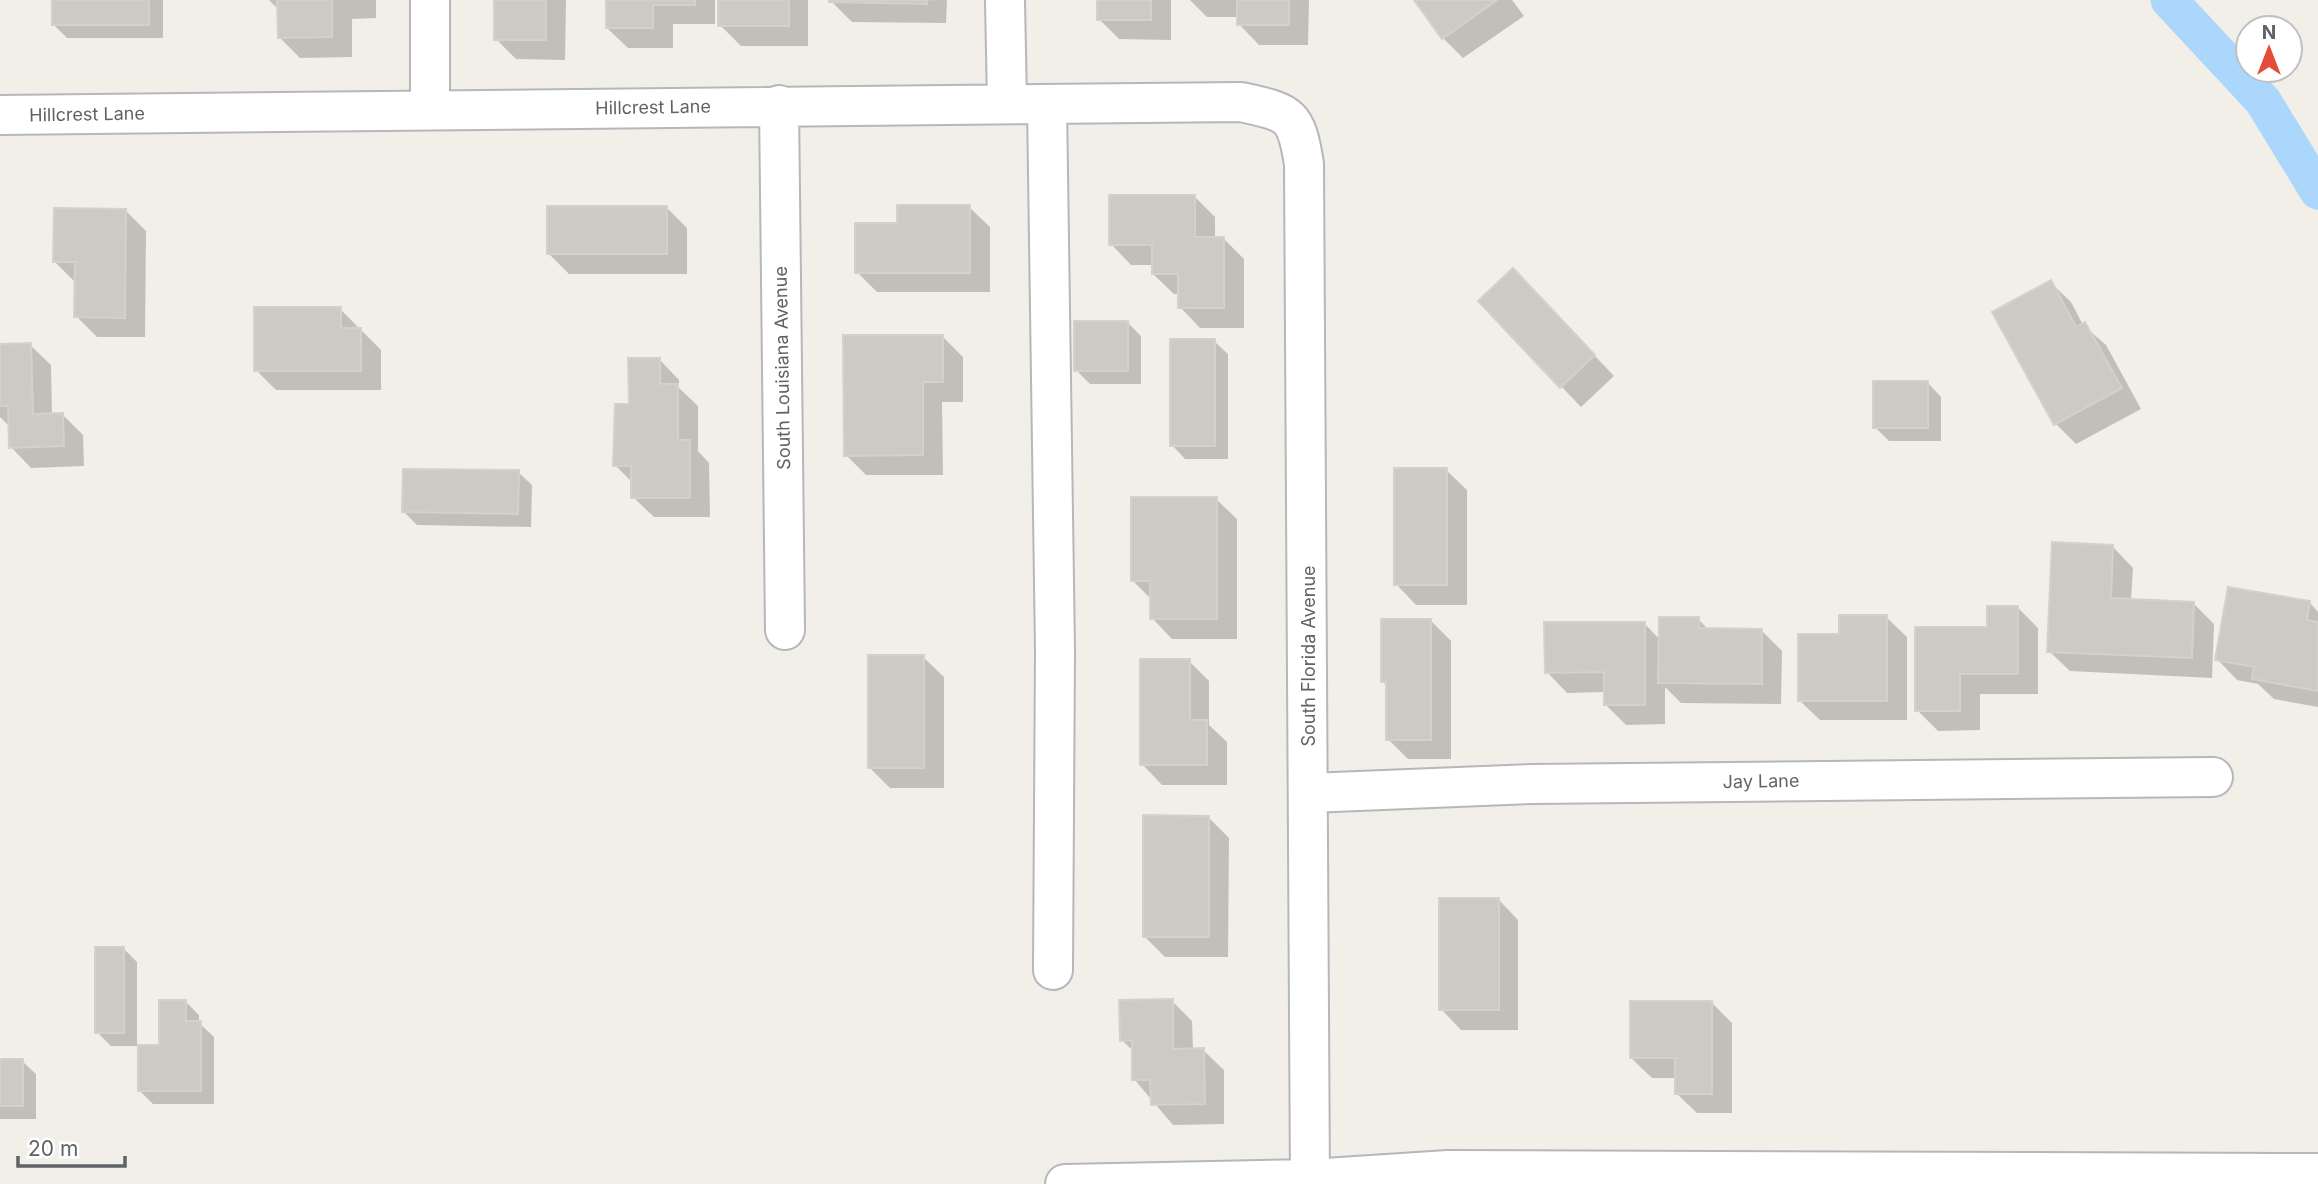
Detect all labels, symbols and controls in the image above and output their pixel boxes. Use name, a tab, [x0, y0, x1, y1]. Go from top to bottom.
north arrow	[2234, 14, 2304, 84]
text: N	[2262, 21, 2276, 44]
street label: Hillcrest Lane	[595, 95, 711, 119]
street label: Hillcrest Lane	[29, 102, 145, 126]
street label: South Louisiana Avenue	[770, 266, 794, 470]
street label: South Florida Avenue	[1298, 565, 1319, 747]
street label: Jay Lane	[1722, 770, 1800, 792]
scale bar	[18, 1124, 124, 1168]
text: 20 m	[28, 1136, 78, 1161]

